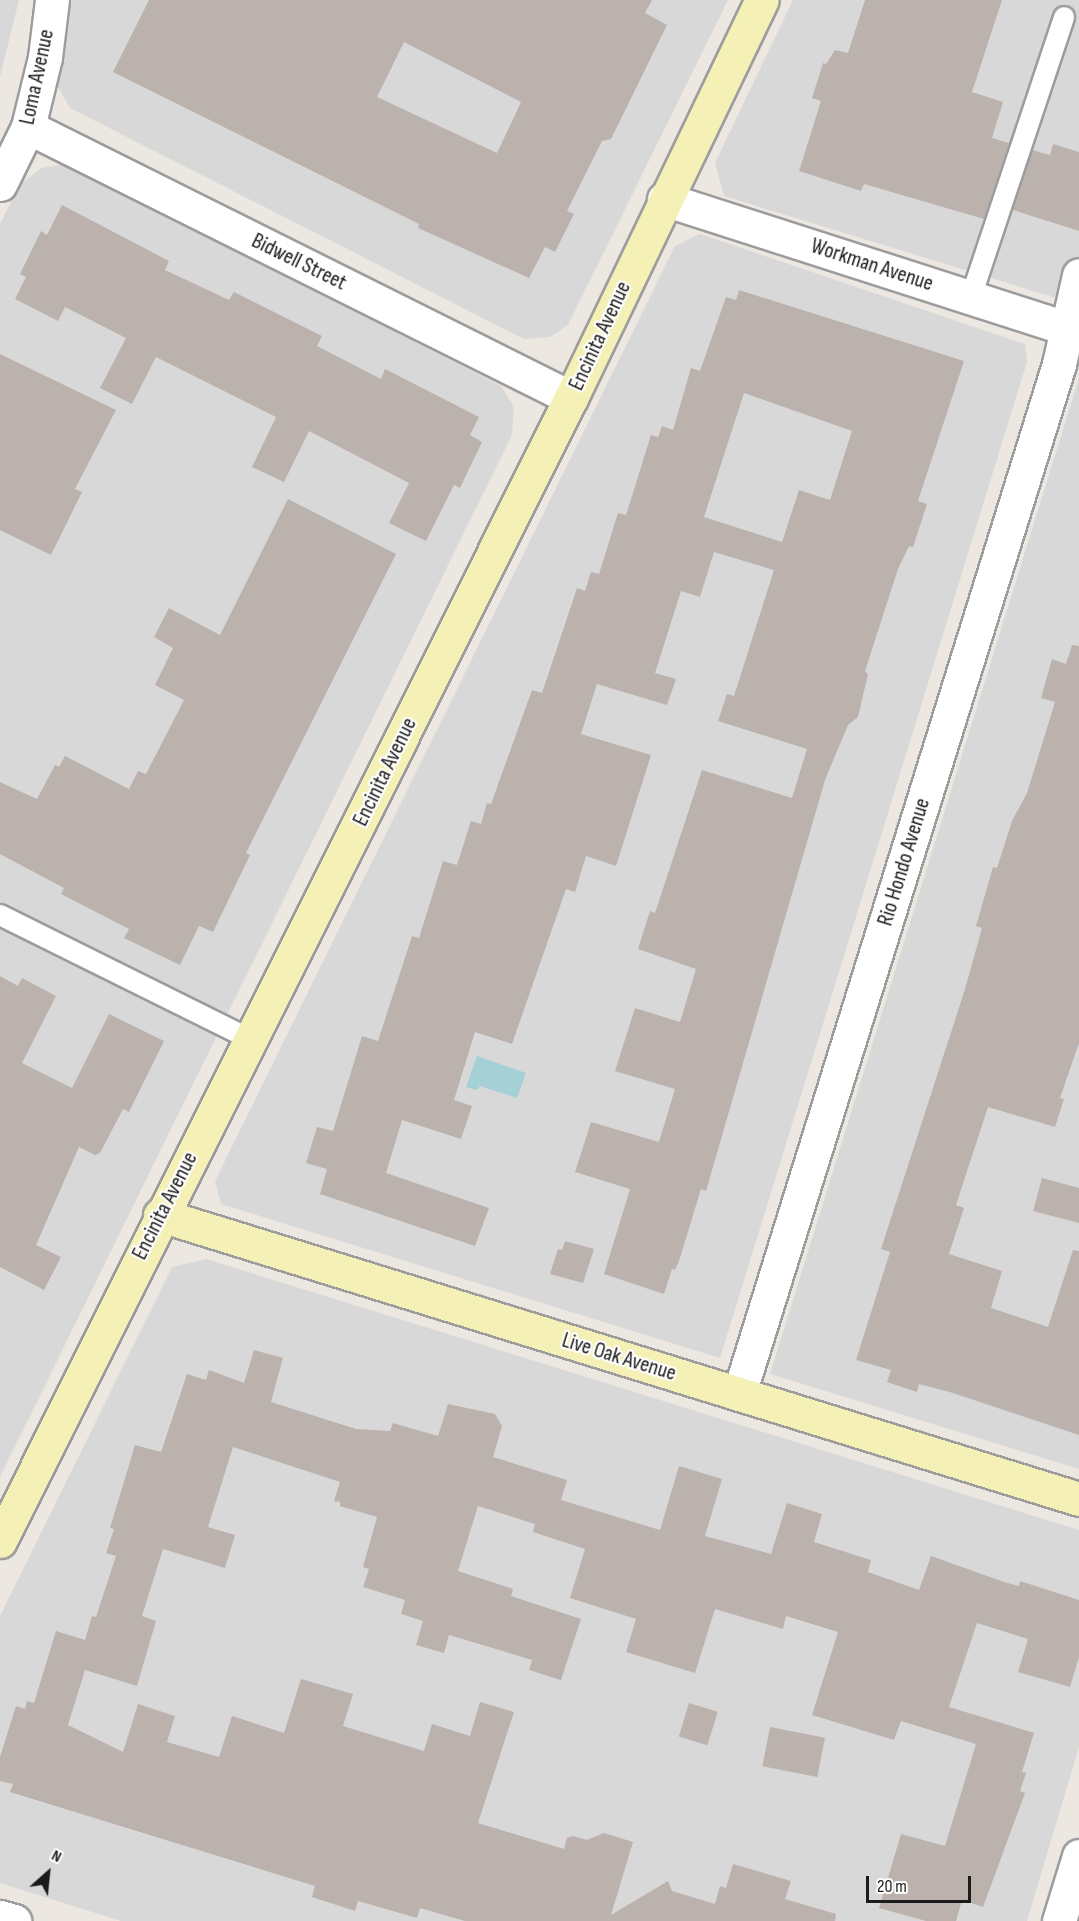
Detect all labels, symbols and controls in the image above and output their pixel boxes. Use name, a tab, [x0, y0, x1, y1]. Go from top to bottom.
street label: Loma Avenue	[14, 27, 60, 127]
street label: Bidwell Street	[247, 228, 351, 296]
street label: Workman Avenue	[807, 233, 937, 297]
street label: Encinita Avenue	[563, 277, 637, 395]
street label: Encinita Avenue	[347, 714, 423, 830]
street label: Rio Hondo Avenue	[872, 795, 936, 929]
street label: Encinita Avenue	[127, 1148, 203, 1264]
street label: Live Oak Avenue	[559, 1327, 679, 1387]
north arrow	[18, 1843, 78, 1903]
text: N	[48, 1846, 65, 1867]
scale bar	[869, 1864, 974, 1902]
text: 20 m	[877, 1876, 907, 1897]

